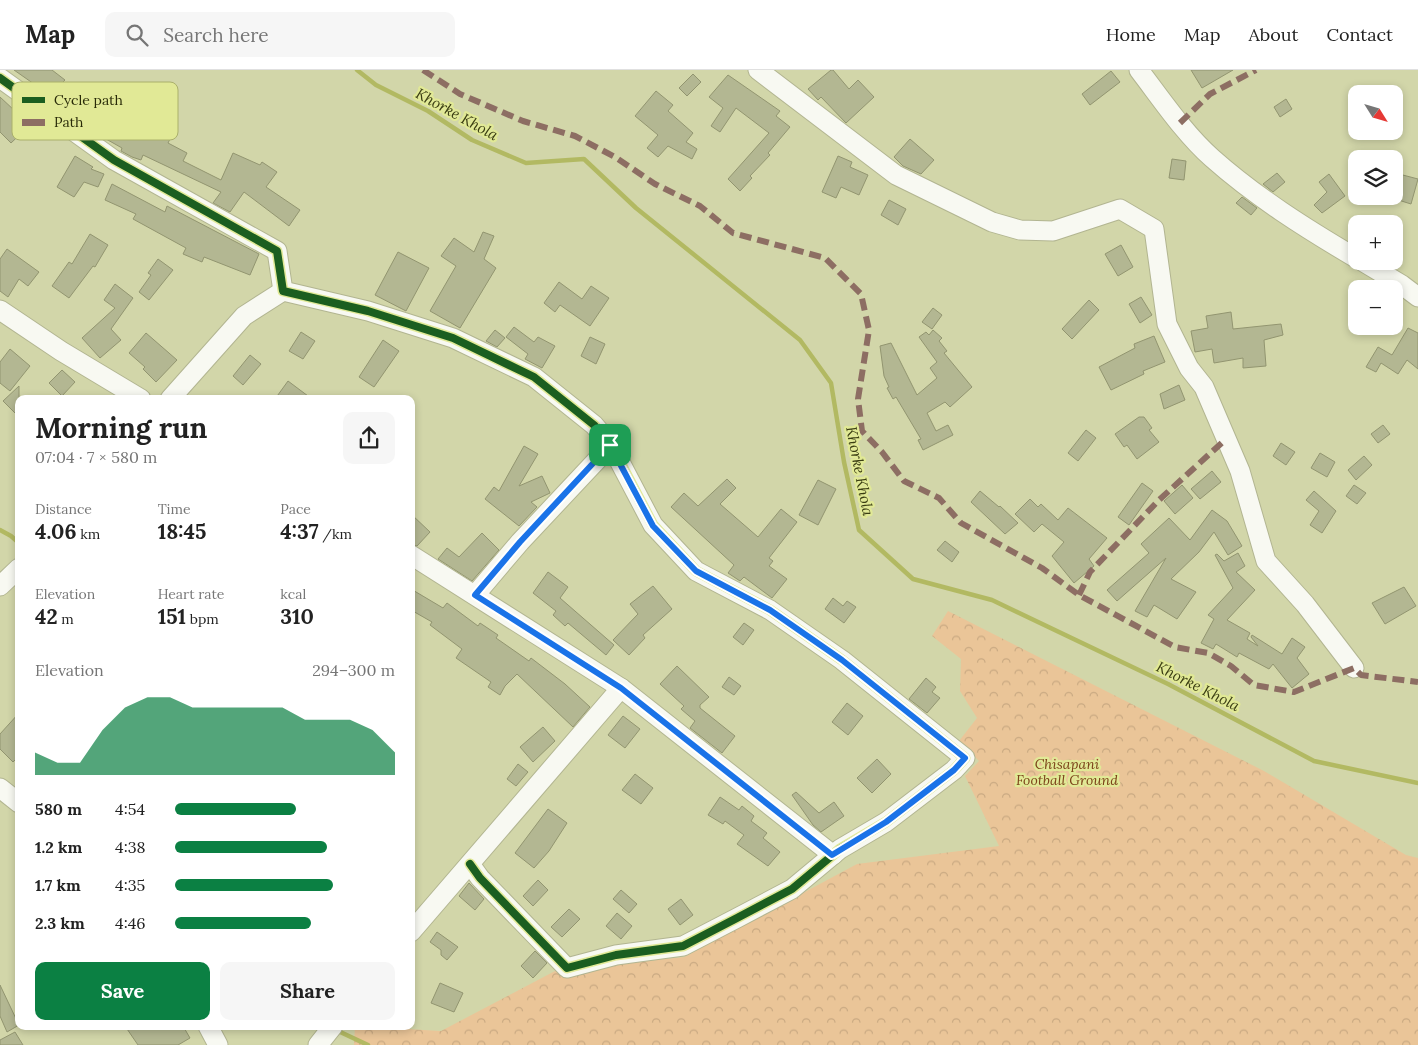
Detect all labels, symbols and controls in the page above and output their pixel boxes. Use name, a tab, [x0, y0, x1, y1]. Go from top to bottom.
search box	[105, 12, 455, 57]
text: Map	[25, 19, 75, 50]
icon: search	[123, 21, 151, 49]
text: Search here	[163, 23, 269, 47]
text: Home	[1106, 23, 1156, 46]
text: Map	[1184, 23, 1220, 46]
text: About	[1248, 23, 1298, 46]
text: Contact	[1326, 23, 1393, 46]
legend	[12, 82, 178, 140]
water label: Khorke Khola	[413, 84, 502, 145]
north arrow	[1348, 85, 1402, 140]
map controls	[1348, 85, 1403, 335]
text: Cycle path	[54, 91, 123, 109]
text: Path	[54, 113, 83, 131]
button: layers	[1348, 150, 1403, 205]
button: +	[1348, 215, 1403, 270]
button: −	[1348, 280, 1403, 335]
text: Morning run	[35, 410, 207, 446]
button: share	[343, 412, 395, 464]
pin	[589, 424, 631, 466]
water label: Khorke Khola	[842, 425, 878, 518]
icon: arrive	[596, 431, 624, 459]
text: 07:04 · 7 × 580 m	[35, 447, 157, 467]
text: Distance	[35, 500, 92, 518]
text: Time	[158, 500, 191, 518]
text: Pace	[280, 500, 311, 518]
text: 4.06	[35, 518, 77, 545]
text: 18:45	[158, 518, 206, 545]
text: 4:37	[280, 518, 319, 545]
text: km	[77, 525, 100, 543]
text: /km	[319, 525, 352, 543]
text: Elevation	[35, 585, 95, 603]
text: Heart rate	[158, 585, 224, 603]
text: kcal	[280, 585, 306, 603]
text: 42	[35, 603, 58, 630]
text: 151	[158, 603, 186, 630]
text: 310	[280, 603, 314, 630]
text: m	[58, 610, 74, 628]
text: bpm	[186, 610, 219, 628]
water label: Khorke Khola	[1153, 657, 1243, 715]
text: Elevation	[35, 660, 104, 680]
text: 294–300 m	[312, 660, 395, 680]
park label: Chisapani Football Ground	[1016, 755, 1118, 789]
text: 580 m	[35, 799, 82, 819]
text: 4:54	[115, 799, 145, 819]
text: 1.2 km	[35, 837, 82, 857]
text: 4:38	[115, 837, 146, 857]
text: 1.7 km	[35, 875, 81, 895]
text: 4:35	[115, 875, 145, 895]
text: 2.3 km	[35, 913, 85, 933]
text: 4:46	[115, 913, 146, 933]
button: Save	[35, 962, 210, 1020]
button: Share	[220, 962, 395, 1020]

